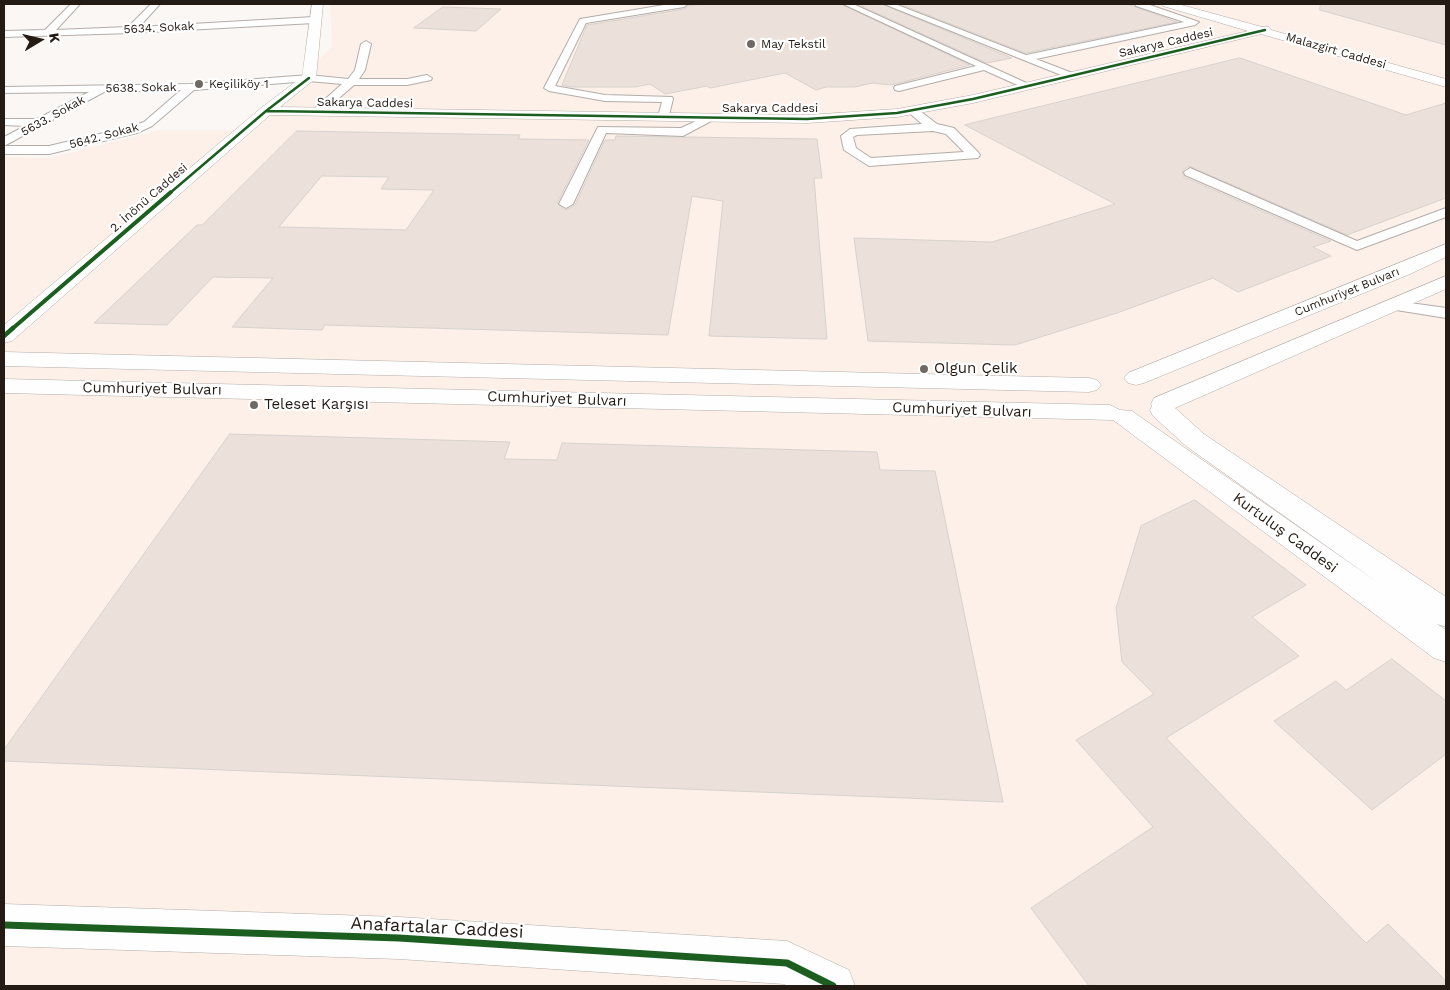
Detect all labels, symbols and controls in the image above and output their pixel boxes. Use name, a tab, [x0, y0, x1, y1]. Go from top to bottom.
north arrow	[15, 15, 65, 65]
street label: 5634. Sokak	[123, 19, 195, 37]
street label: Sakarya Caddesi	[1118, 25, 1214, 61]
street label: Malazgirt Caddesi	[1284, 30, 1388, 72]
text: K	[46, 32, 63, 44]
place label: May Tekstil	[761, 37, 826, 51]
marker: May Tekstil	[745, 38, 757, 50]
place label: Keçiliköy 1	[209, 77, 269, 91]
marker: Keçiliköy 1	[193, 78, 205, 90]
street label: 5638. Sokak	[105, 80, 177, 96]
street label: 5633. Sokak	[19, 93, 87, 139]
street label: Sakarya Caddesi	[317, 95, 413, 111]
street label: Sakarya Caddesi	[722, 101, 818, 115]
street label: 5642. Sokak	[68, 120, 140, 152]
street label: 2. İnönü Caddesi	[107, 160, 191, 236]
street label: Cumhuriyet Bulvarı	[1293, 264, 1401, 320]
place label: Olgun Çelik	[934, 360, 1017, 378]
marker: Olgun Çelik	[918, 363, 930, 375]
street label: Cumhuriyet Bulvarı	[82, 379, 222, 399]
street label: Cumhuriyet Bulvarı	[487, 388, 627, 410]
place label: Teleset Karşısı	[264, 396, 369, 414]
marker: Teleset Karşısı	[248, 399, 260, 411]
street label: Cumhuriyet Bulvarı	[892, 399, 1032, 421]
street label: Kurtuluş Caddesi	[1229, 489, 1341, 577]
street label: Anafartalar Caddesi	[350, 913, 524, 943]

